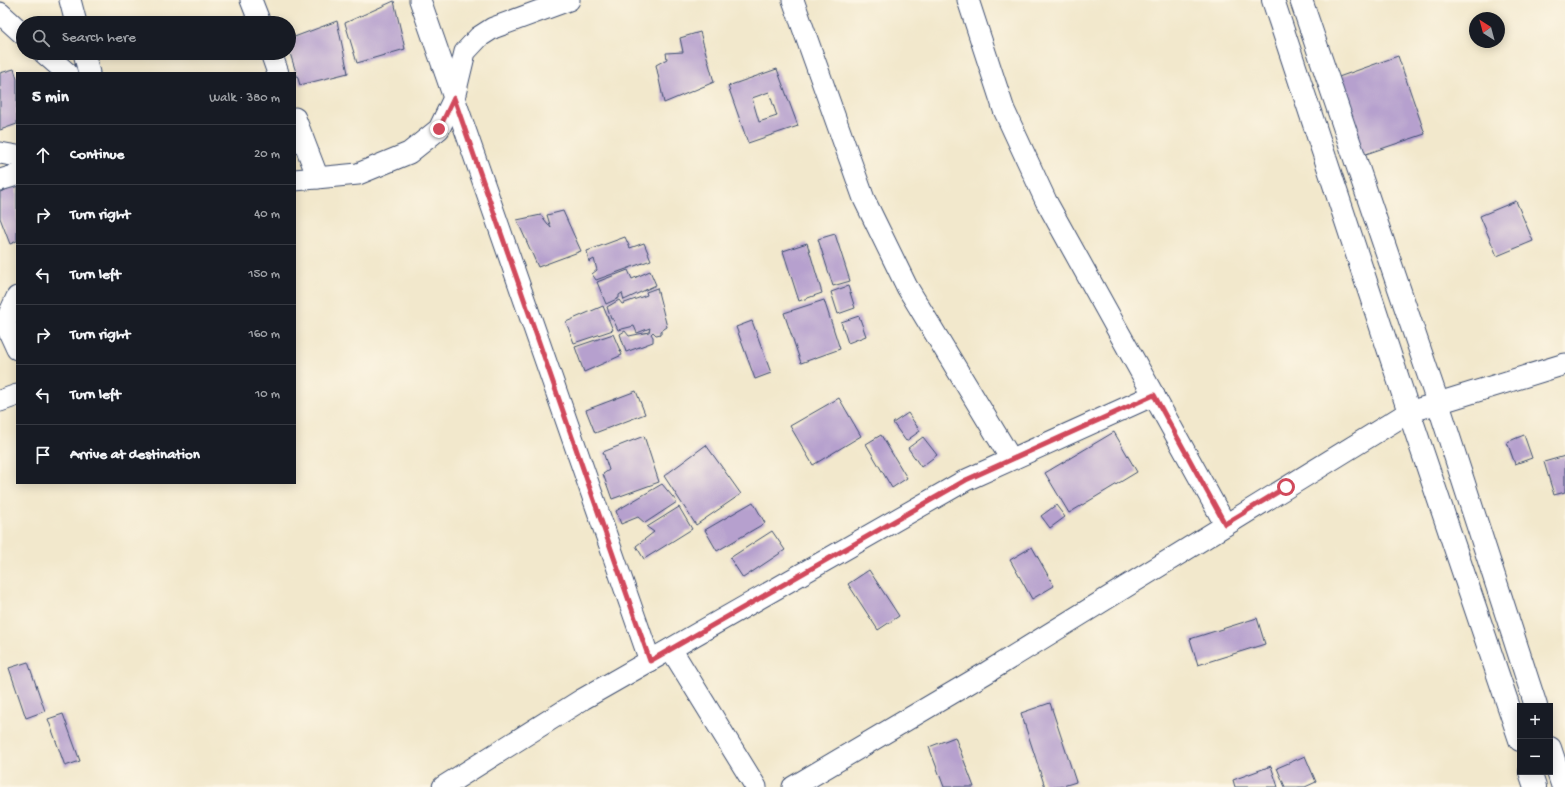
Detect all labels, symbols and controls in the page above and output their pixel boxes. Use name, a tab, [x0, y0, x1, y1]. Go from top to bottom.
north arrow	[1469, 12, 1505, 48]
search box	[16, 16, 296, 60]
icon: search	[30, 27, 52, 49]
text: Search here	[62, 29, 136, 47]
text: 5 min	[32, 88, 69, 108]
text: Walk · 380 m	[209, 91, 280, 106]
route end	[430, 120, 448, 138]
icon: ahead	[32, 144, 54, 166]
text: Continue	[70, 146, 124, 164]
text: 20 m	[254, 147, 280, 162]
icon: right	[32, 204, 54, 226]
text: Turn right	[70, 206, 130, 224]
text: 40 m	[254, 207, 280, 222]
icon: left	[32, 264, 54, 286]
text: Turn left	[70, 266, 121, 284]
text: 150 m	[248, 267, 280, 282]
icon: right	[32, 324, 54, 346]
text: Turn right	[70, 326, 130, 344]
text: 160 m	[248, 327, 280, 342]
icon: left	[32, 384, 54, 406]
text: Turn left	[70, 386, 121, 404]
text: 10 m	[255, 387, 280, 402]
icon: arrive	[32, 444, 54, 466]
text: Arrive at destination	[70, 446, 200, 464]
route start	[1277, 478, 1295, 496]
map controls	[1517, 703, 1553, 775]
button: +	[1517, 703, 1553, 739]
button: −	[1517, 739, 1553, 775]

